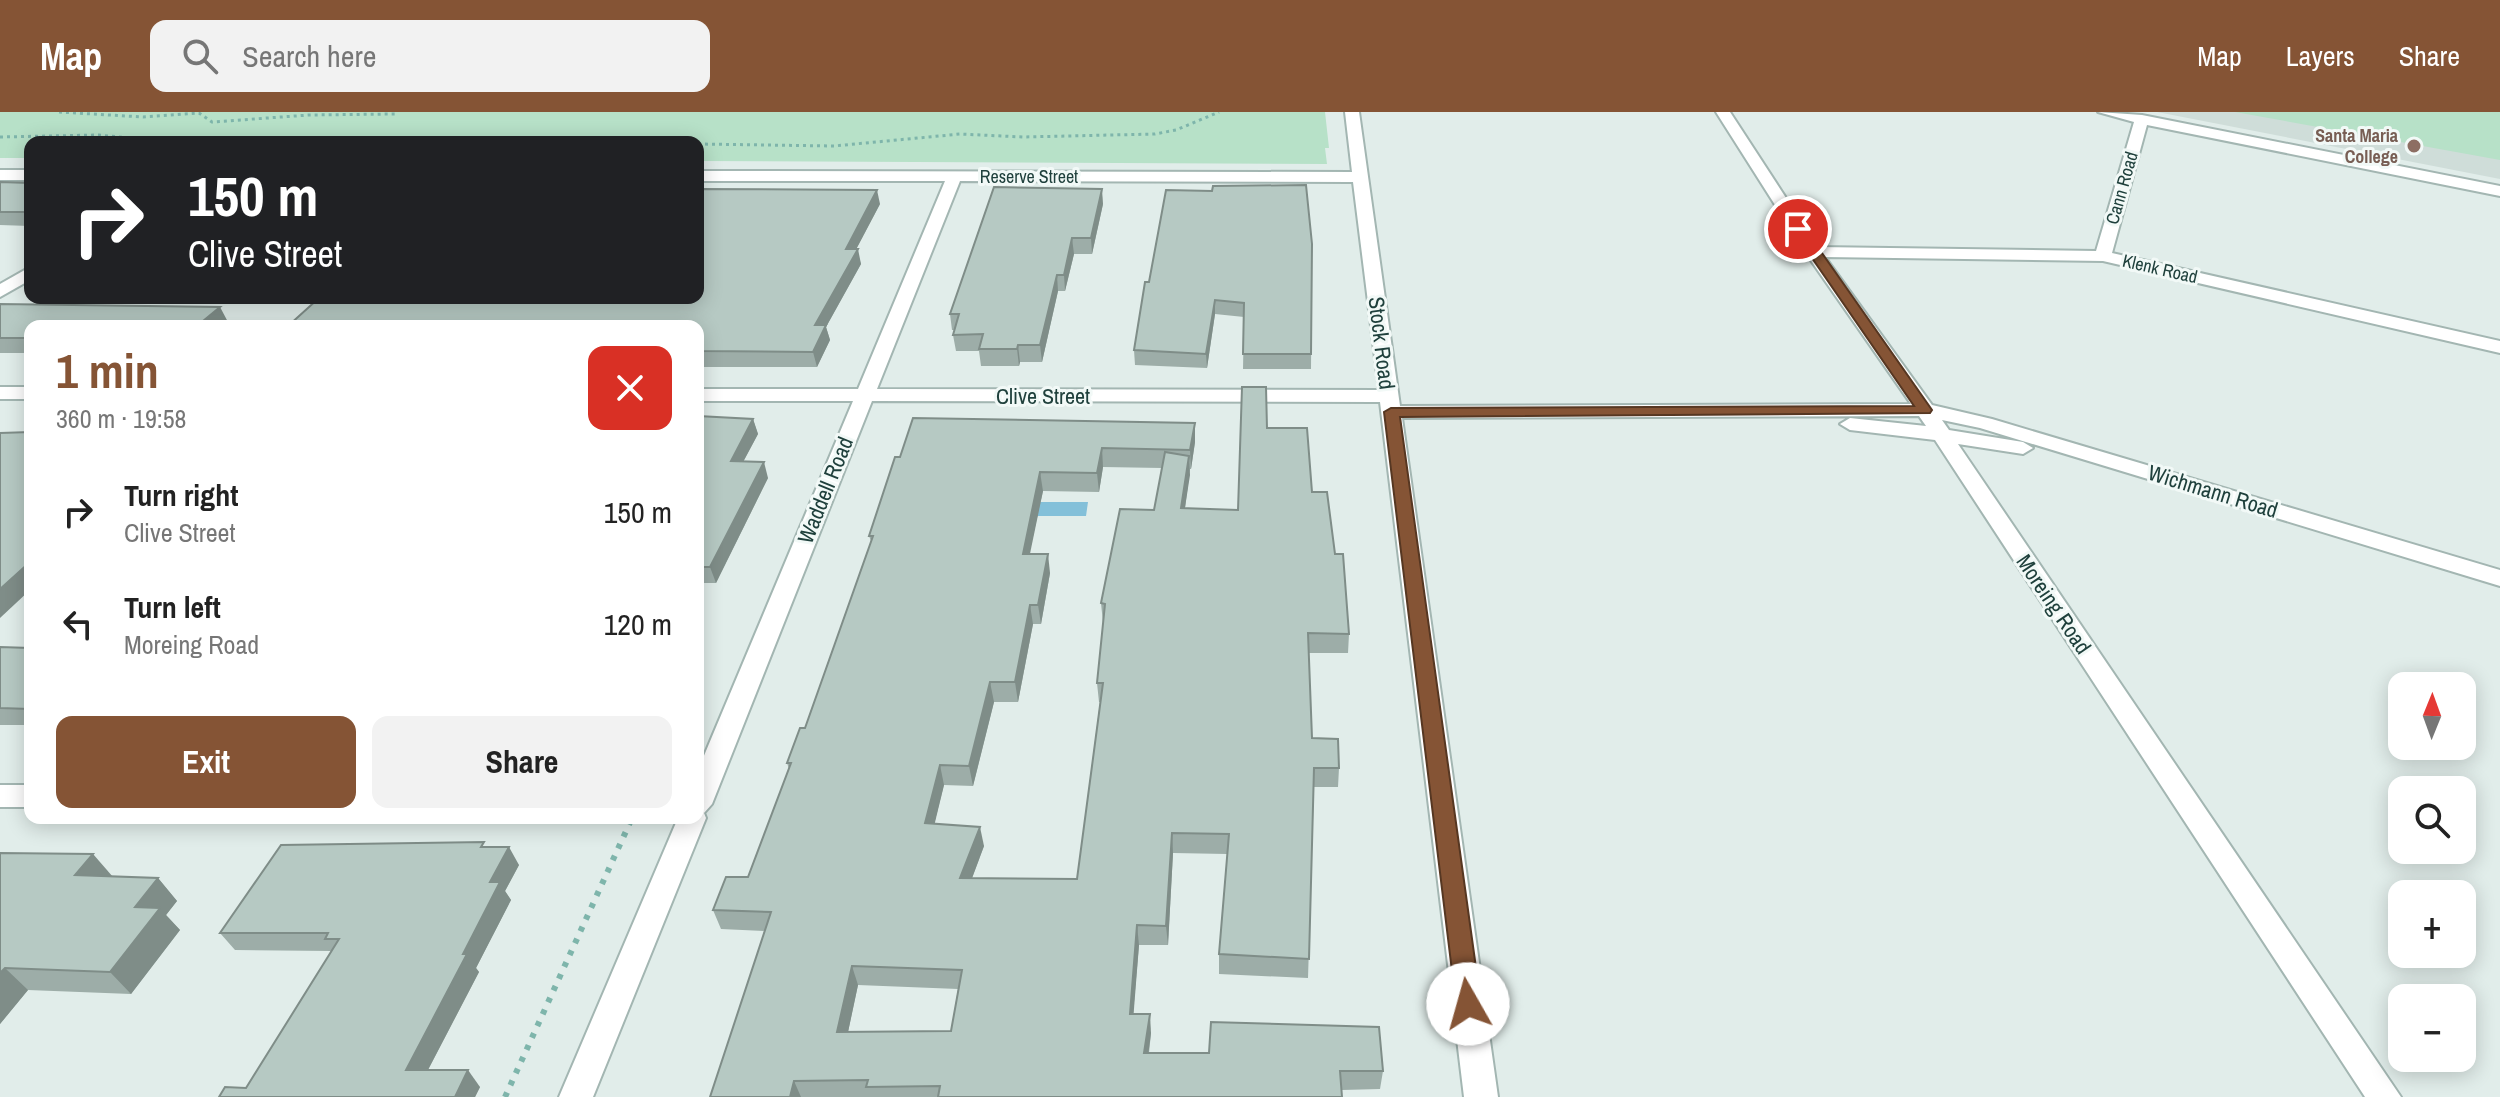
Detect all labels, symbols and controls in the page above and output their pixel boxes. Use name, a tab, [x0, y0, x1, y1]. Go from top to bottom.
search box	[150, 20, 710, 92]
text: Map	[40, 31, 102, 82]
icon: search	[178, 34, 222, 78]
text: Search here	[242, 36, 376, 76]
text: Map	[2197, 37, 2242, 75]
text: Layers	[2286, 37, 2355, 75]
text: Share	[2399, 37, 2460, 75]
place label: Santa Maria College	[2315, 123, 2399, 169]
marker: Santa Maria College	[2405, 137, 2423, 155]
street label: Cann Road	[2099, 149, 2144, 227]
text: 150 m	[188, 158, 318, 233]
street label: Reserve Street	[980, 164, 1078, 189]
icon: right	[56, 168, 160, 272]
pin	[1764, 195, 1832, 263]
icon: arrive	[1776, 207, 1820, 251]
text: Clive Street	[188, 230, 342, 278]
street label: Klenk Road	[2120, 248, 2200, 289]
street label: Stock Road	[1361, 295, 1403, 391]
text: 1 min	[56, 338, 159, 403]
button: close	[588, 346, 672, 430]
street label: Clive Street	[996, 381, 1090, 411]
text: 360 m · 19:58	[56, 401, 186, 436]
street label: Waddell Road	[790, 432, 860, 548]
street label: Wichmann Road	[2144, 457, 2282, 525]
text: Turn right	[124, 475, 238, 515]
icon: right	[56, 490, 100, 534]
text: 150 m	[604, 492, 672, 532]
text: Clive Street	[124, 515, 235, 550]
street label: Moreing Road	[2010, 548, 2098, 660]
text: Turn left	[124, 587, 221, 627]
icon: left	[56, 602, 100, 646]
text: 120 m	[604, 604, 672, 644]
text: Moreing Road	[124, 627, 259, 662]
north arrow	[2388, 672, 2476, 760]
map controls	[2388, 672, 2476, 1072]
button: Exit	[56, 716, 356, 808]
button: Share	[372, 716, 672, 808]
button: search	[2388, 776, 2476, 864]
button: +	[2388, 880, 2476, 968]
position arrow	[1426, 962, 1510, 1046]
button: −	[2388, 984, 2476, 1072]

